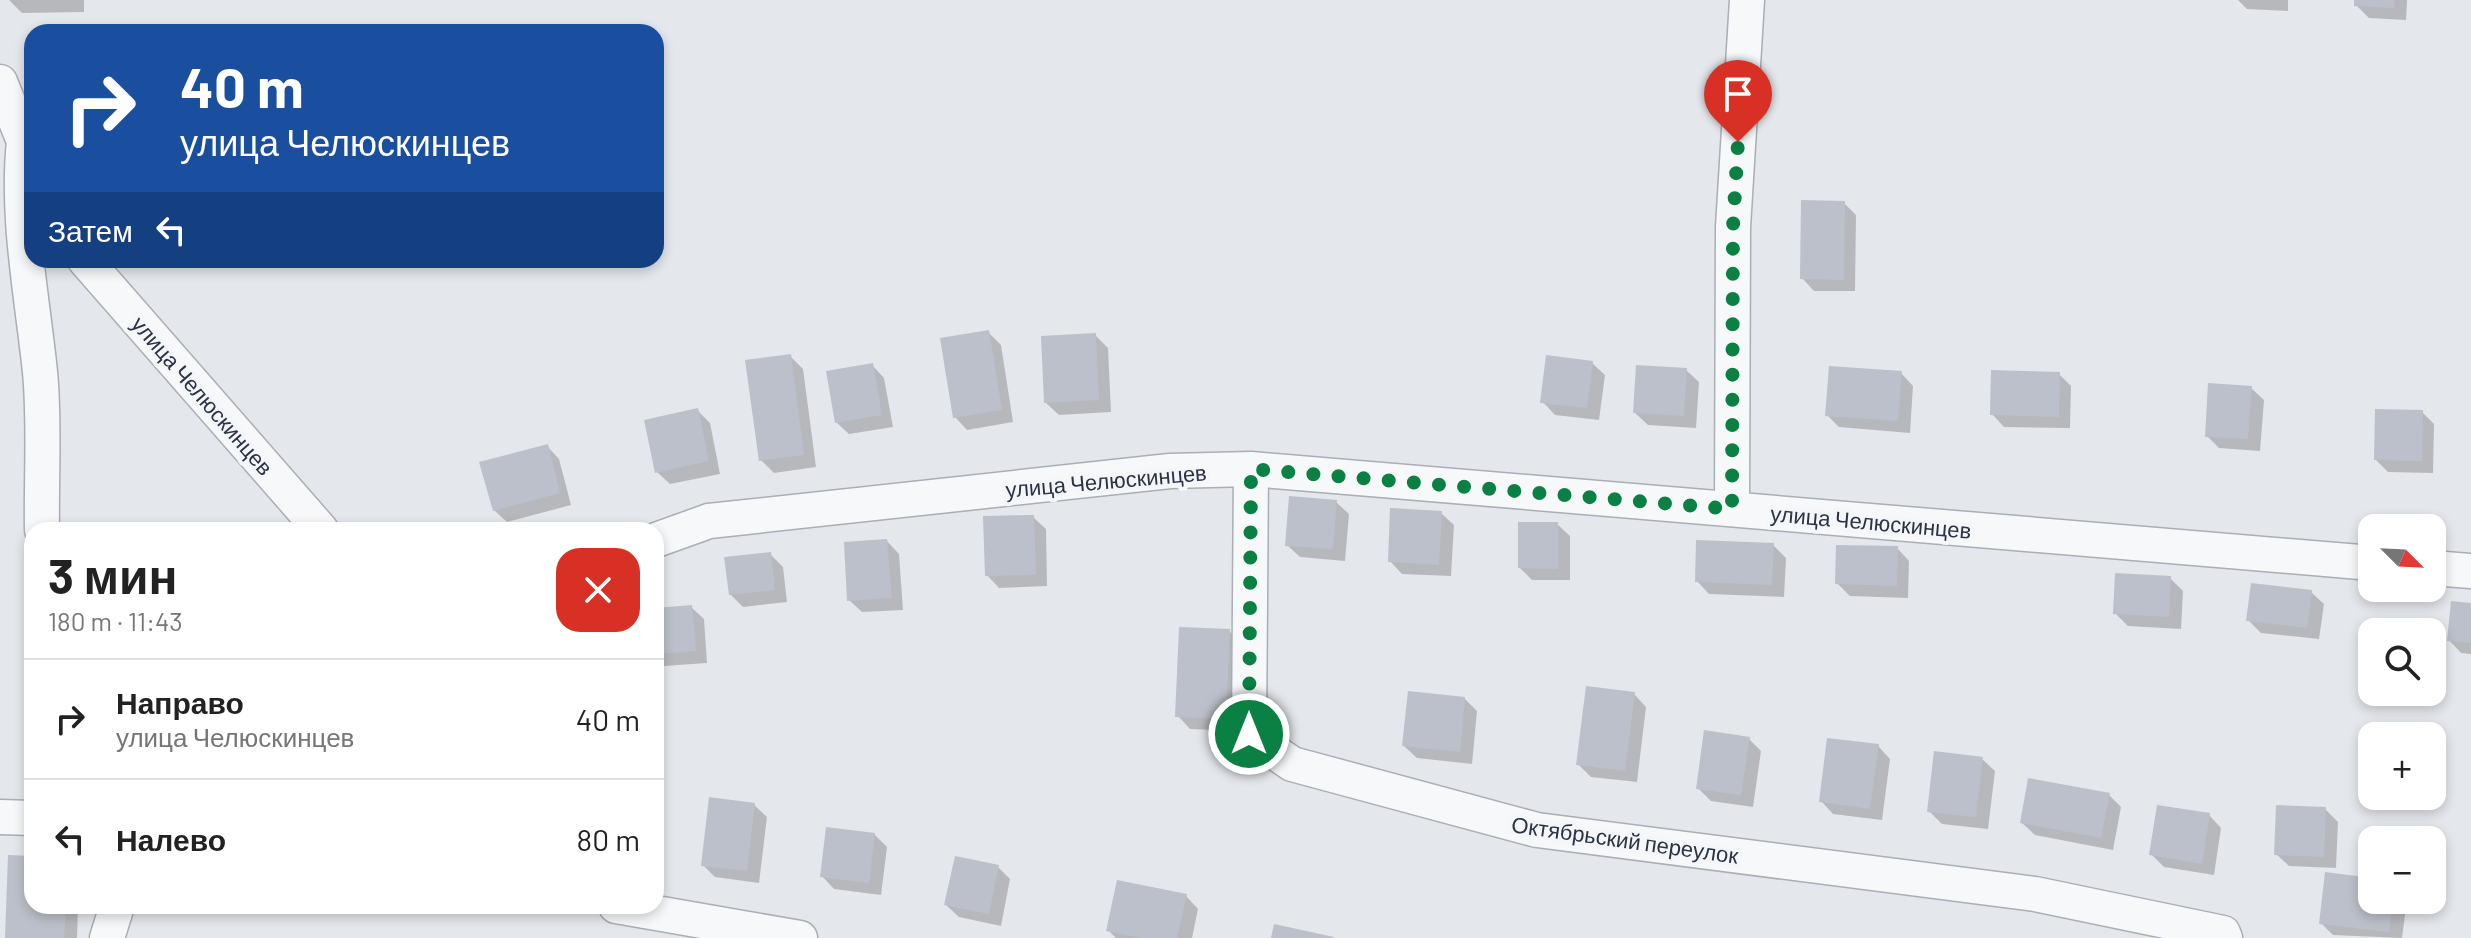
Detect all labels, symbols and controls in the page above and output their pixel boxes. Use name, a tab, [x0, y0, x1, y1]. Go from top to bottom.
text: 40 m	[180, 52, 304, 119]
icon: right	[48, 56, 152, 160]
pin	[1704, 60, 1772, 142]
icon: arrive	[1716, 72, 1760, 116]
text: улица Челюскинцев	[180, 120, 510, 163]
icon: left	[149, 208, 193, 252]
text: Затем	[48, 212, 133, 248]
street label: улица Челюскинцев	[126, 310, 279, 480]
street label: улица Челюскинцев	[1004, 458, 1208, 503]
street label: улица Челюскинцев	[1769, 499, 1973, 544]
north arrow	[2358, 514, 2446, 602]
map controls	[2358, 514, 2446, 914]
text: 3 мин	[48, 546, 178, 604]
button: close	[556, 548, 640, 632]
text: 180 m · 11:43	[48, 605, 183, 636]
button: search	[2358, 618, 2446, 706]
text: Направо	[116, 684, 244, 720]
position arrow	[1207, 692, 1291, 776]
icon: right	[48, 697, 92, 741]
text: 40 m	[576, 701, 640, 737]
text: улица Челюскинцев	[116, 721, 354, 752]
button: +	[2358, 722, 2446, 810]
street label: Октябрьский переулок	[1510, 810, 1740, 869]
icon: left	[48, 817, 92, 861]
text: Налево	[116, 821, 226, 857]
text: 80 m	[577, 821, 640, 857]
button: −	[2358, 826, 2446, 914]

